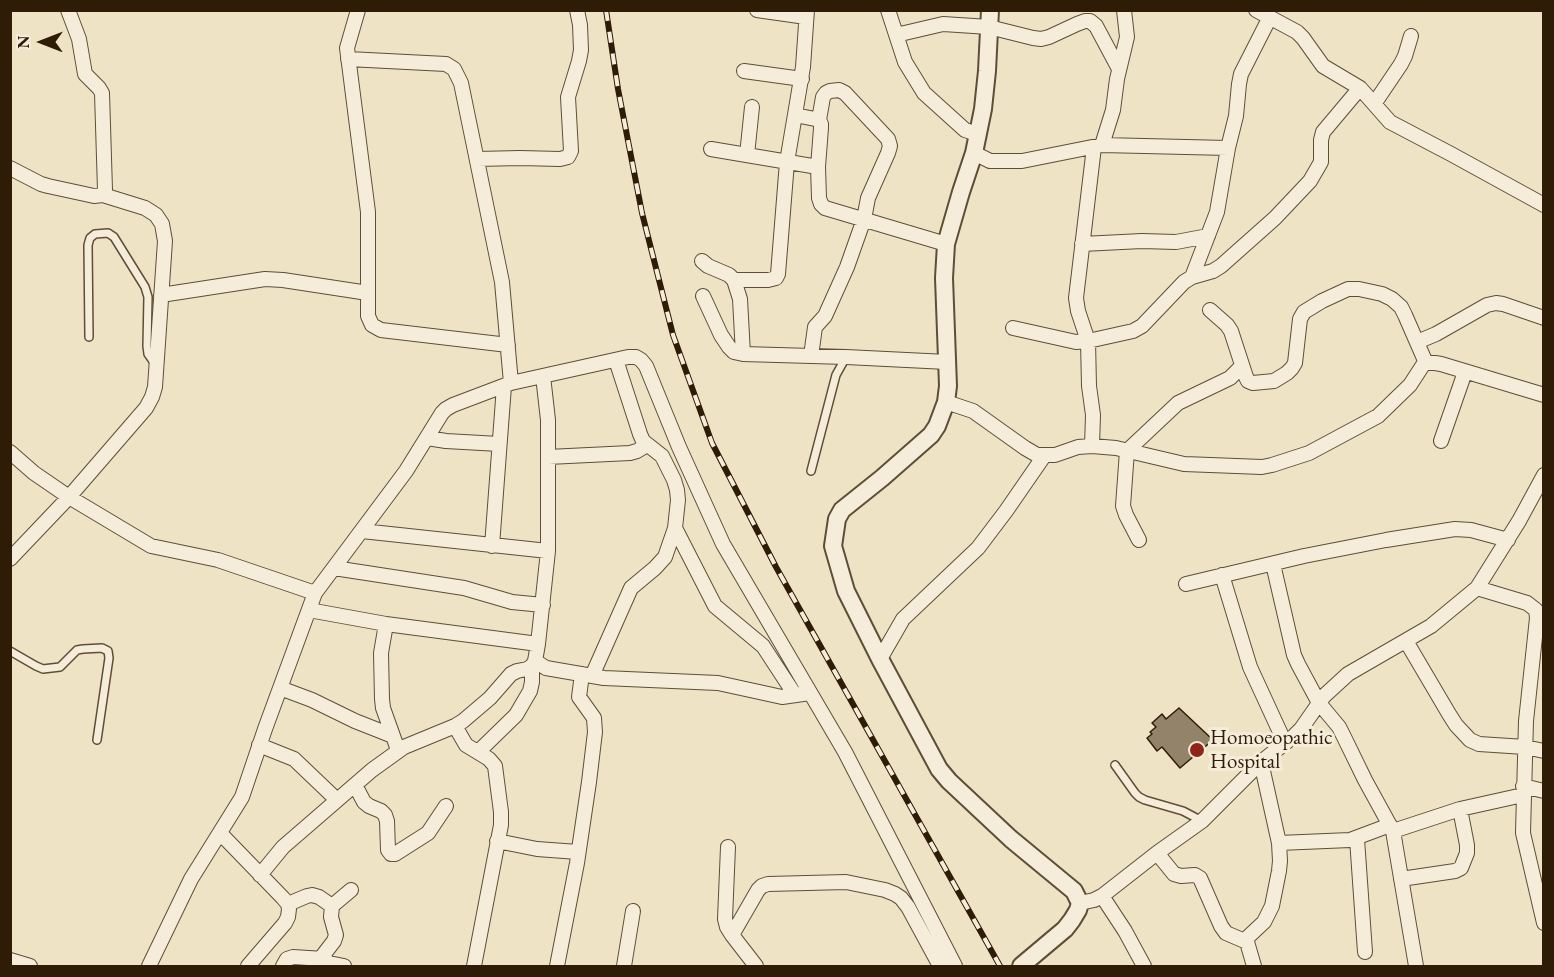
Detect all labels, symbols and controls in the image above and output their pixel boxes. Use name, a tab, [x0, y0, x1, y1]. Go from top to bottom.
north arrow	[12, 12, 72, 72]
text: N	[13, 36, 34, 48]
place label: Homoeopathic Hospital	[1210, 725, 1332, 775]
marker: Homoeopathic Hospital	[1188, 741, 1206, 759]

